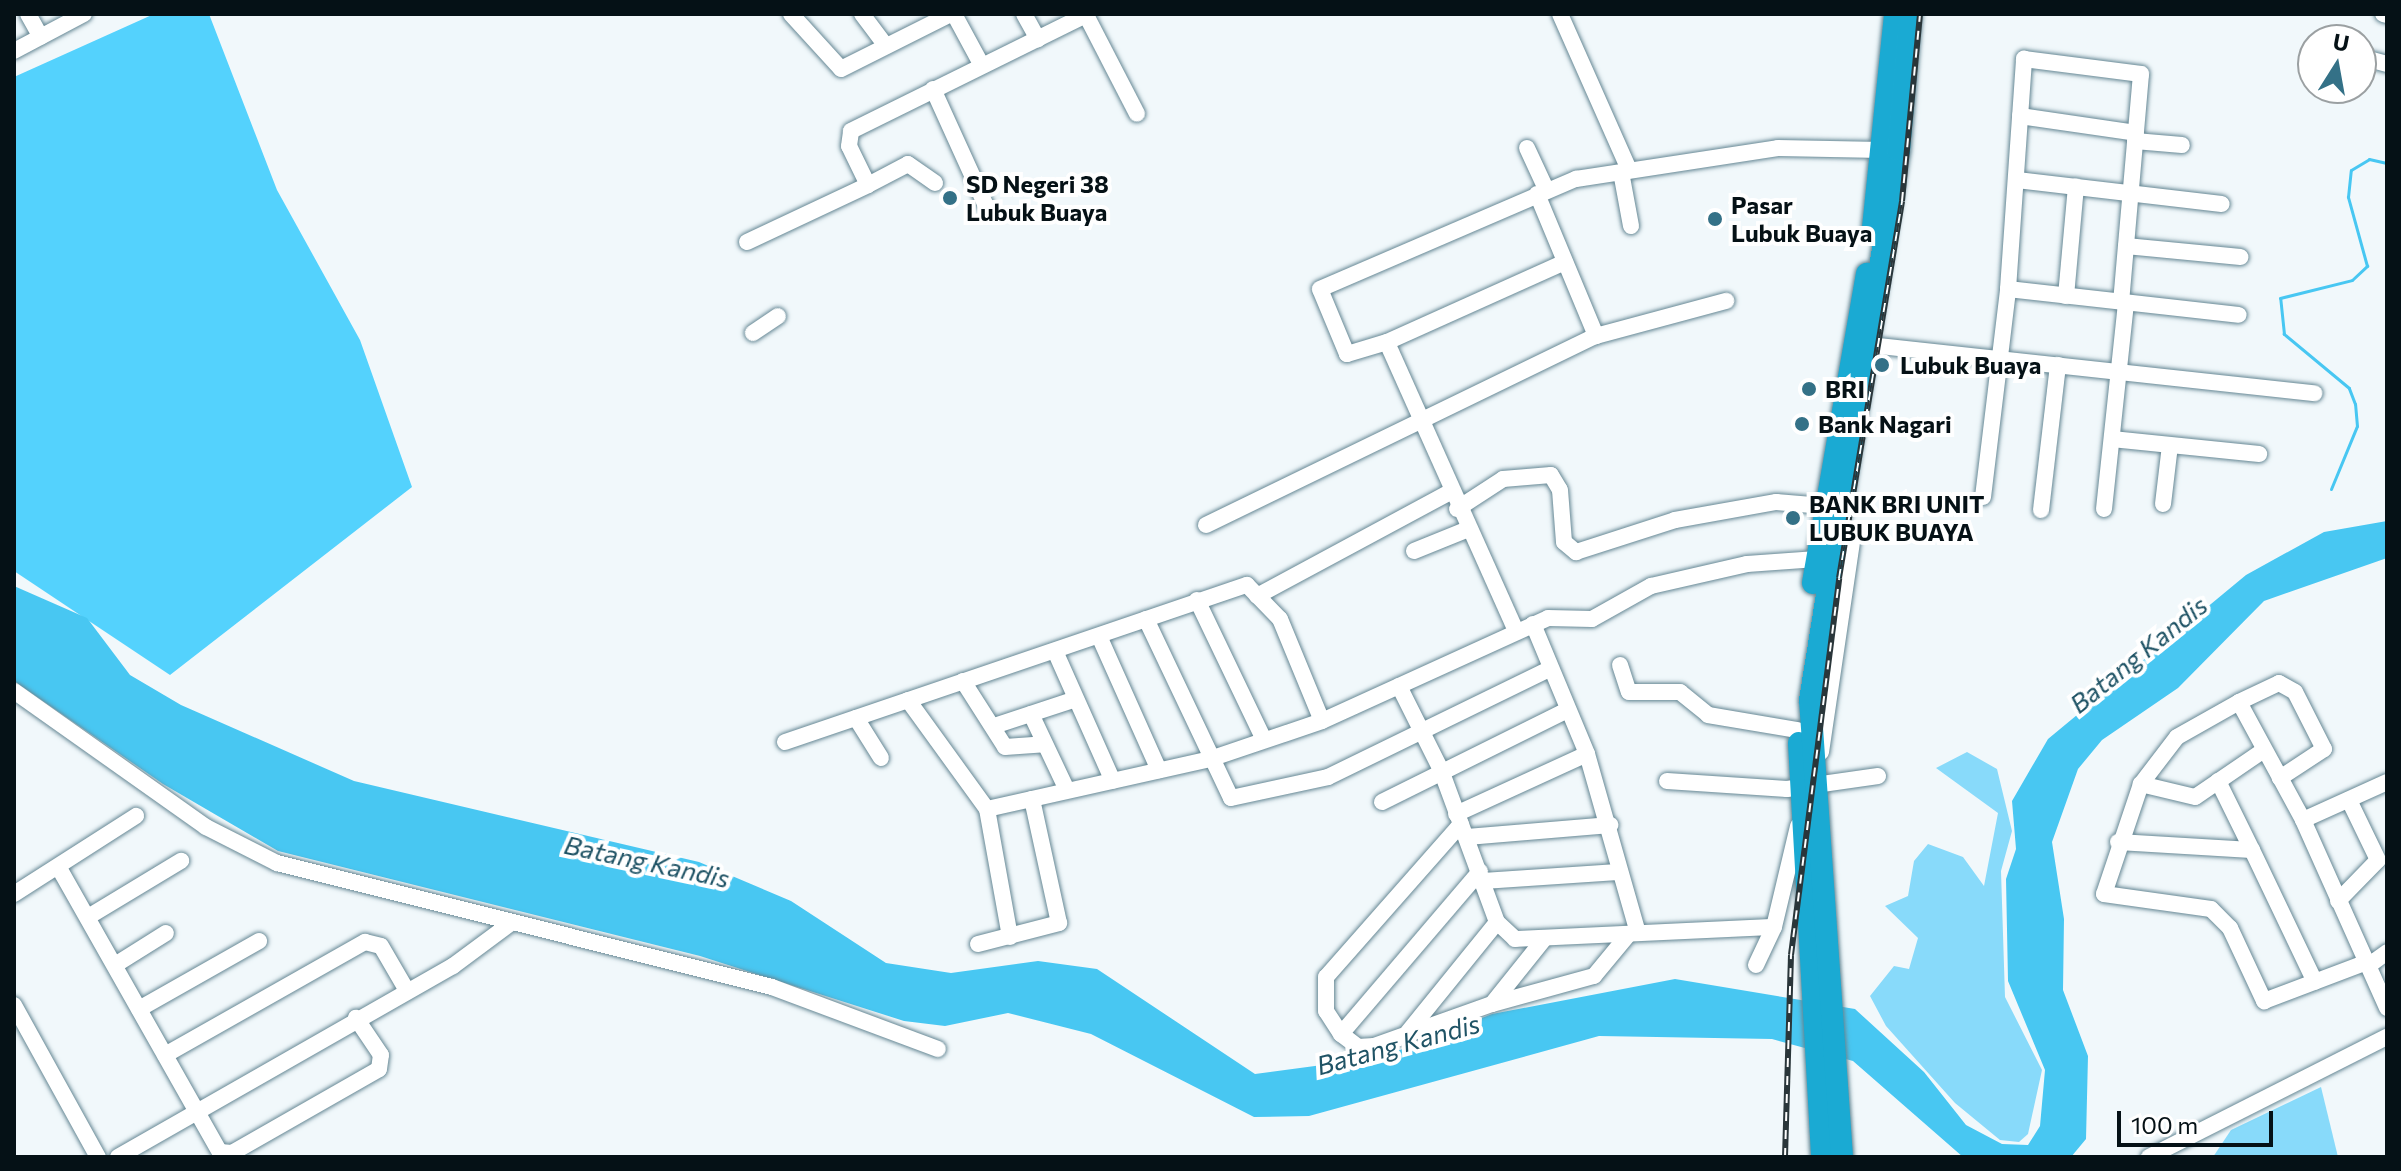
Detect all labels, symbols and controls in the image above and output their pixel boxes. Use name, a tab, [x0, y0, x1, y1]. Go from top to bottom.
north arrow	[2297, 24, 2377, 104]
text: U	[2331, 27, 2352, 57]
place label: SD Negeri 38 Lubuk Buaya	[966, 170, 1109, 226]
marker: SD Negeri 38 Lubuk Buaya	[941, 189, 959, 207]
place label: Pasar Lubuk Buaya	[1731, 191, 1872, 247]
marker: Pasar Lubuk Buaya	[1706, 210, 1724, 228]
place label: Lubuk Buaya	[1900, 351, 2041, 379]
marker: Lubuk Buaya	[1871, 354, 1893, 376]
place label: BRI	[1825, 375, 1865, 403]
marker: BRI	[1800, 380, 1818, 398]
place label: Bank Nagari	[1818, 410, 1952, 438]
marker: Bank Nagari	[1793, 415, 1811, 433]
place label: BANK BRI UNIT LUBUK BUAYA	[1809, 490, 1984, 546]
marker: BANK BRI UNIT LUBUK BUAYA	[1784, 509, 1802, 527]
water label: Batang Kandis	[2063, 589, 2213, 719]
water label: Batang Kandis	[562, 828, 732, 894]
water label: Batang Kandis	[1313, 1007, 1483, 1081]
scale bar	[2121, 1095, 2277, 1145]
text: 100 m	[2131, 1110, 2198, 1139]

